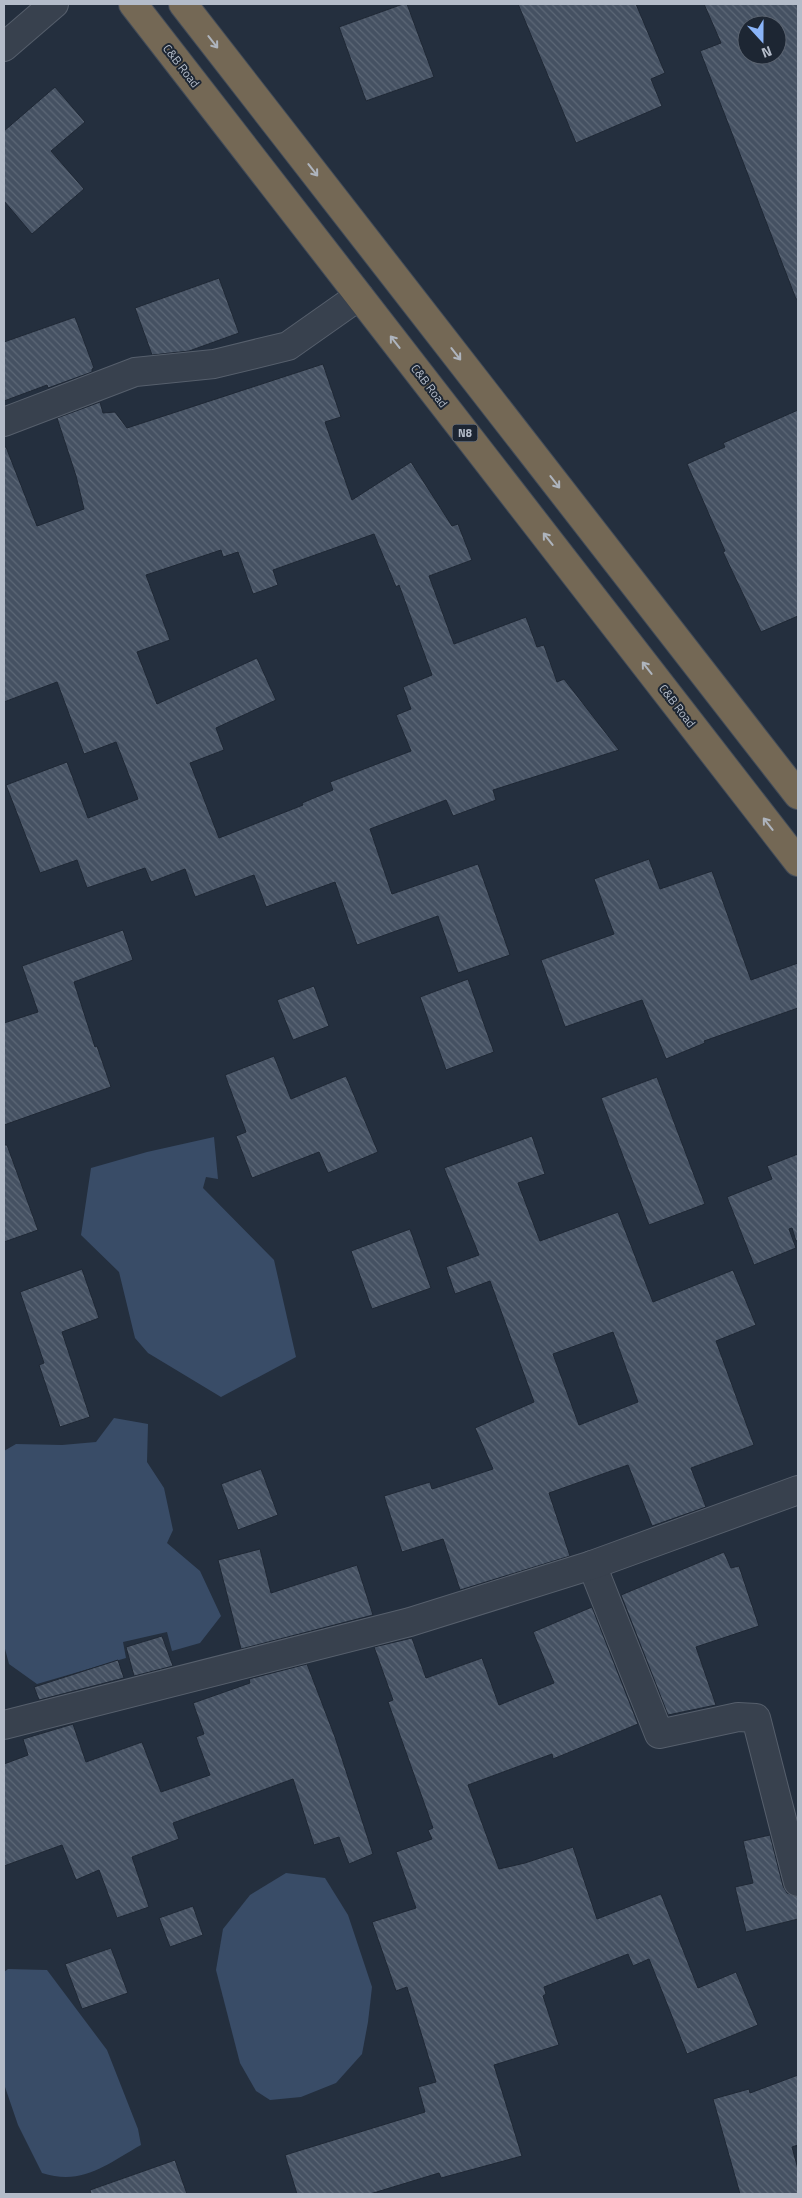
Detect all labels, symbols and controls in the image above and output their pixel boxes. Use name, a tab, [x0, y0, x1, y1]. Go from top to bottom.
north arrow	[737, 15, 787, 65]
one-way arrow	[208, 35, 219, 48]
street label: C&B Road	[158, 40, 205, 92]
text: N	[759, 41, 775, 64]
one-way arrow	[307, 164, 318, 177]
one-way arrow	[389, 336, 400, 349]
one-way arrow	[450, 347, 461, 360]
street label: C&B Road	[406, 360, 453, 412]
road number: N8	[452, 424, 478, 442]
one-way arrow	[550, 475, 561, 488]
one-way arrow	[542, 533, 553, 546]
one-way arrow	[642, 662, 653, 675]
street label: C&B Road	[654, 680, 701, 732]
one-way arrow	[763, 818, 774, 831]

